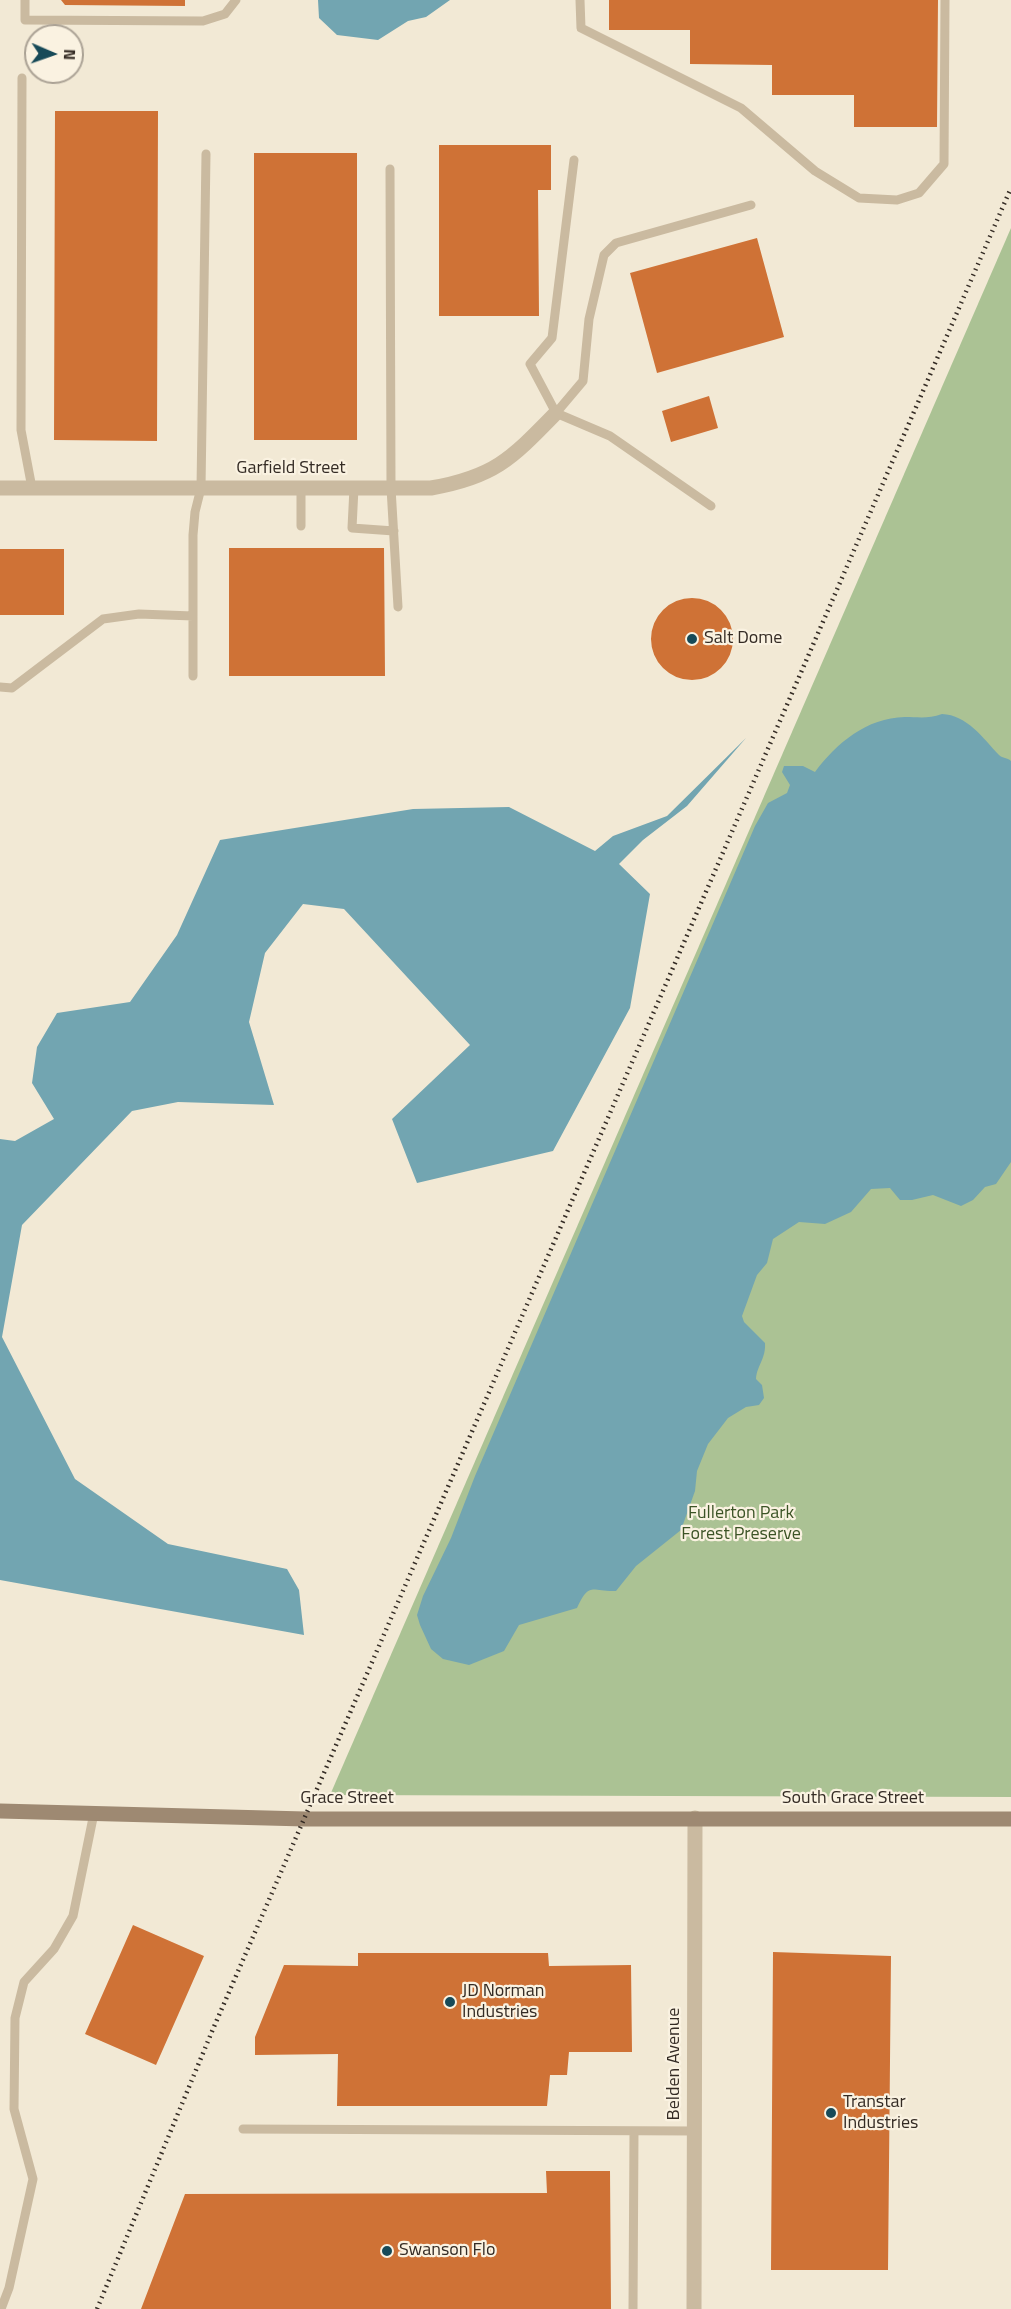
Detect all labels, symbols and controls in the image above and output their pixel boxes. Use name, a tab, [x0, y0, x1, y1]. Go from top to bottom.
north arrow	[24, 24, 84, 84]
text: N	[58, 49, 82, 61]
street label: Garfield Street	[236, 458, 346, 480]
place label: Salt Dome	[704, 628, 782, 650]
marker: Salt Dome	[685, 632, 699, 646]
park label: Fullerton Park Forest Preserve	[681, 1503, 801, 1546]
street label: Grace Street	[300, 1788, 394, 1810]
street label: South Grace Street	[782, 1788, 924, 1810]
place label: JD Norman Industries	[462, 1981, 544, 2024]
marker: JD Norman Industries	[443, 1995, 457, 2009]
street label: Belden Avenue	[664, 2008, 686, 2120]
place label: Transtar Industries	[843, 2092, 918, 2134]
marker: Transtar Industries	[824, 2106, 838, 2120]
place label: Swanson Flo	[399, 2240, 496, 2262]
marker: Swanson Flo	[380, 2244, 394, 2258]

